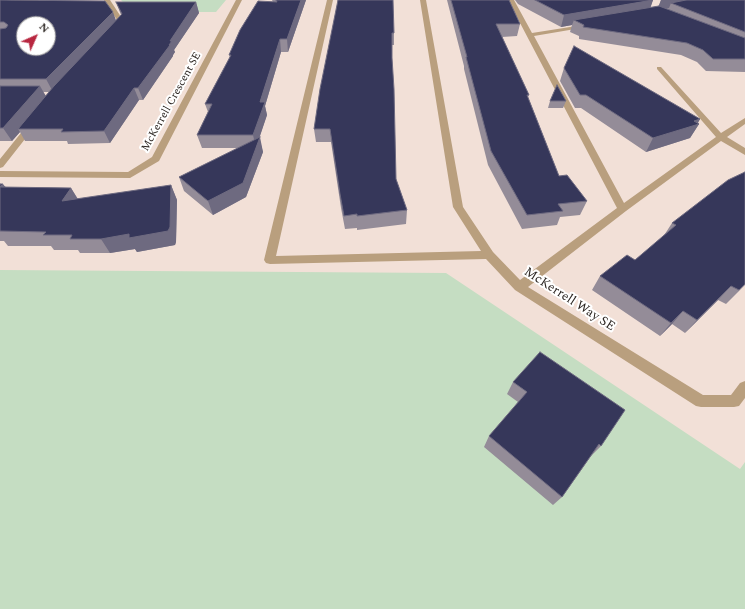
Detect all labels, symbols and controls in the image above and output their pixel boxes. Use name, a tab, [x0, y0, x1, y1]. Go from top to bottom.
north arrow	[16, 16, 56, 56]
text: N	[35, 19, 53, 37]
street label: McKerrell Crescent SE	[139, 50, 205, 154]
street label: McKerrell Way SE	[521, 265, 617, 335]

